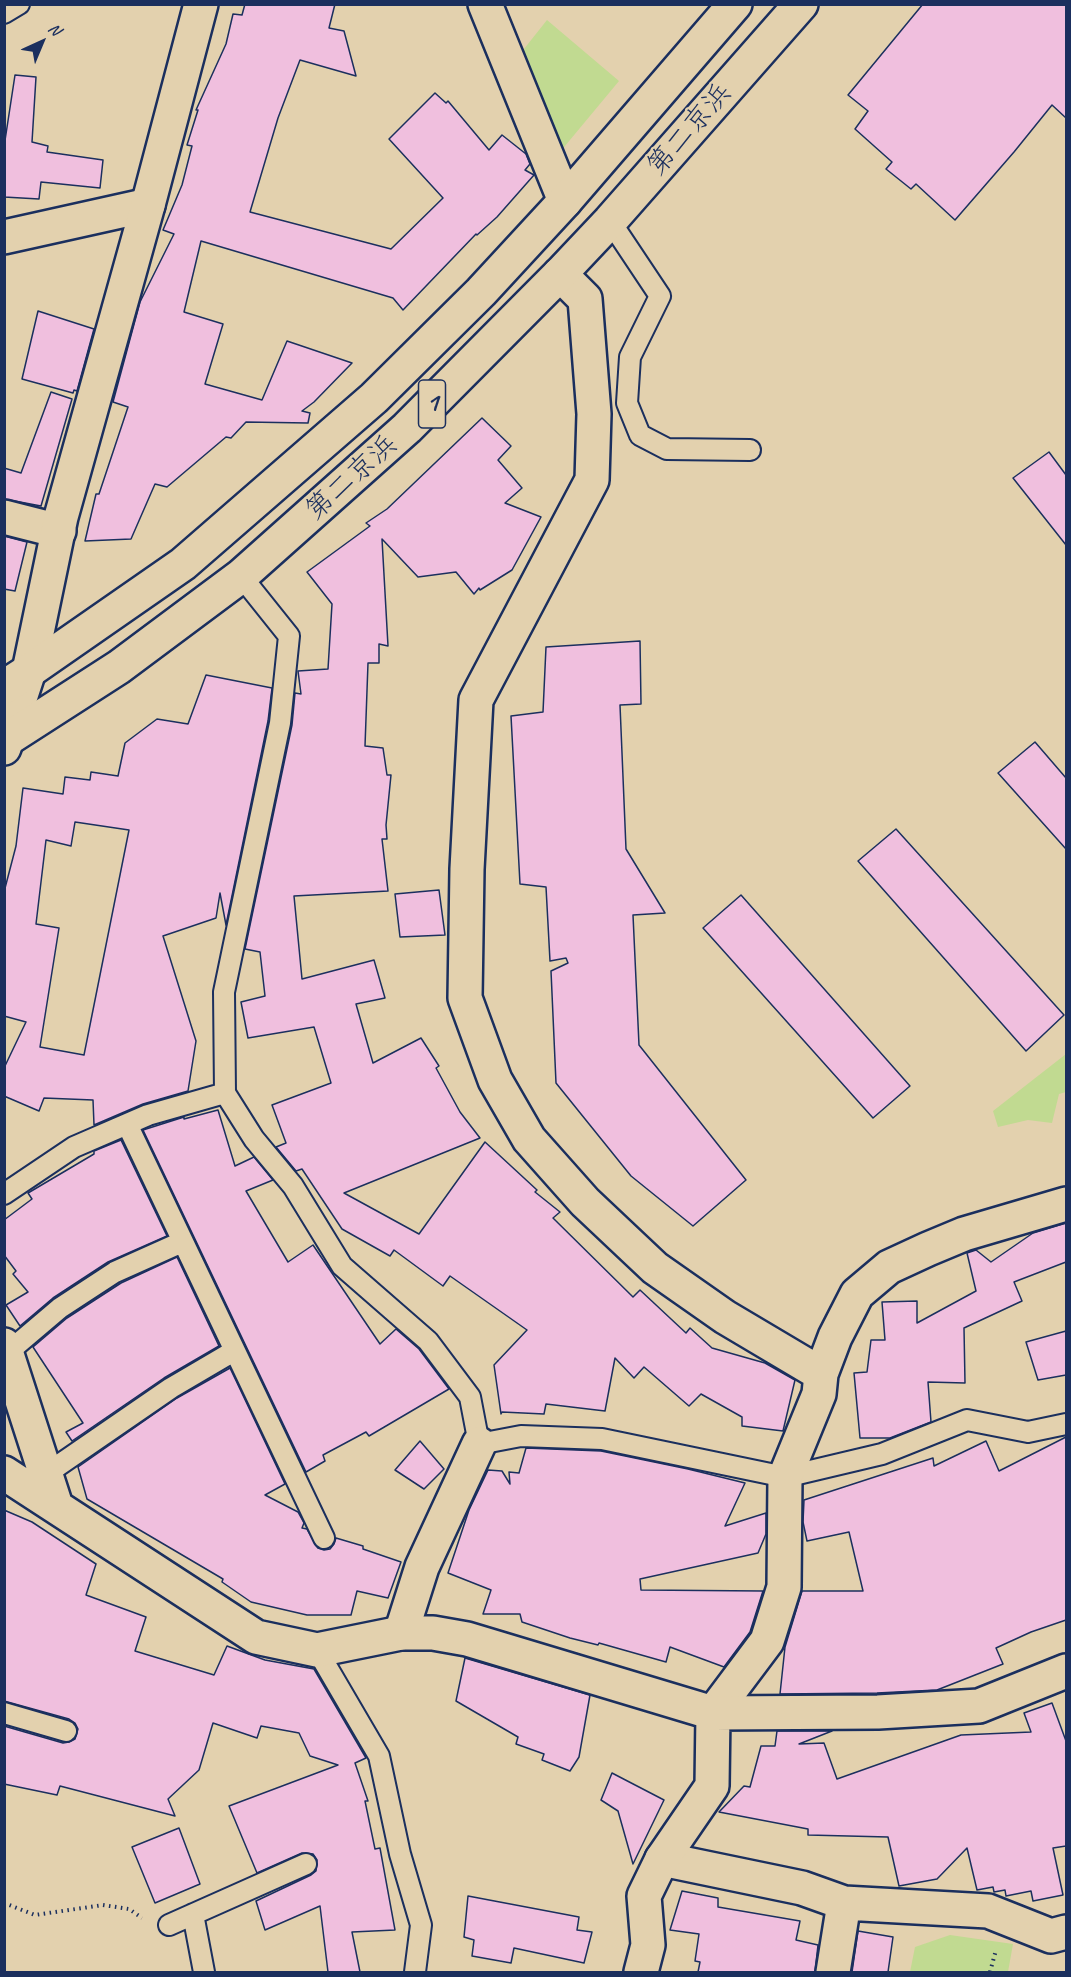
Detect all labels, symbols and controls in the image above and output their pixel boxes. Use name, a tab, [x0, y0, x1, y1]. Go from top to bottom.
north arrow	[12, 12, 72, 72]
text: N	[44, 18, 65, 40]
street label: 第二京浜	[641, 77, 739, 183]
road number: 1	[418, 380, 446, 428]
street label: 第二京浜	[299, 428, 405, 528]

